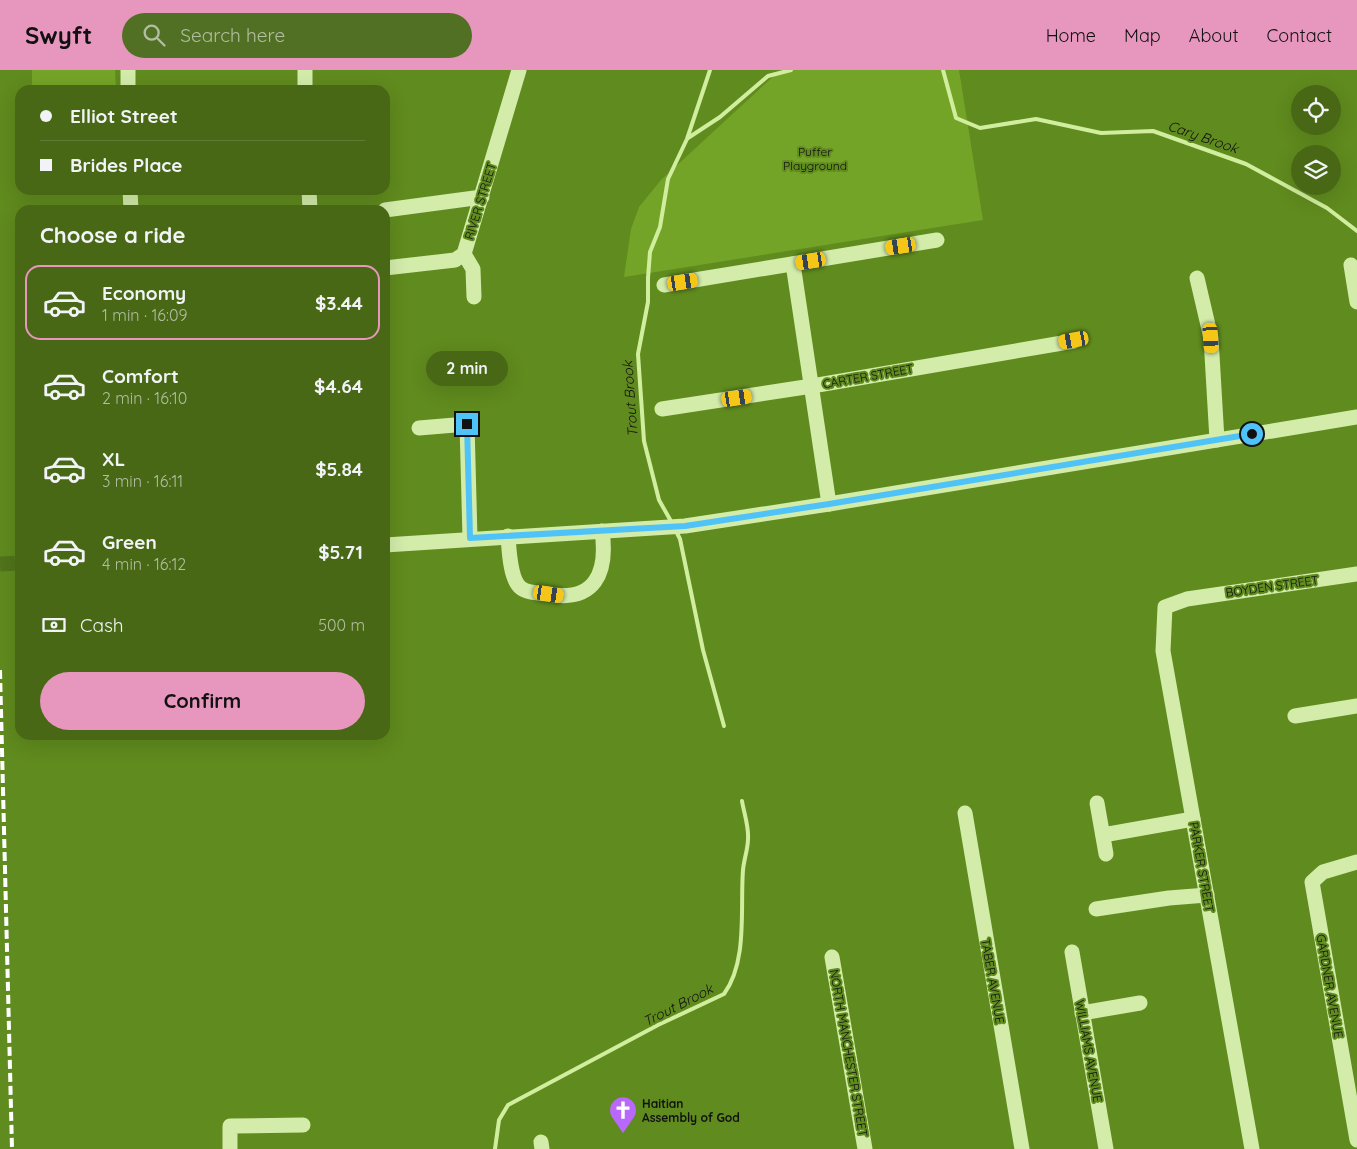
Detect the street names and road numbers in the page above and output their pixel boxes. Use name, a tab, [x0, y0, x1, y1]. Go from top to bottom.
street label: RIVER STREET	[461, 161, 499, 241]
street label: CARTER STREET	[822, 361, 914, 391]
street label: BOYDEN STREET	[1225, 572, 1319, 600]
street label: PARKER STREET	[1187, 821, 1217, 913]
street label: GARDNER AVENUE	[1313, 933, 1347, 1039]
street label: TABER AVENUE	[978, 937, 1008, 1025]
street label: NORTH MANCHESTER STREET	[827, 968, 871, 1138]
street label: WILLIAMS AVENUE	[1073, 999, 1105, 1104]

